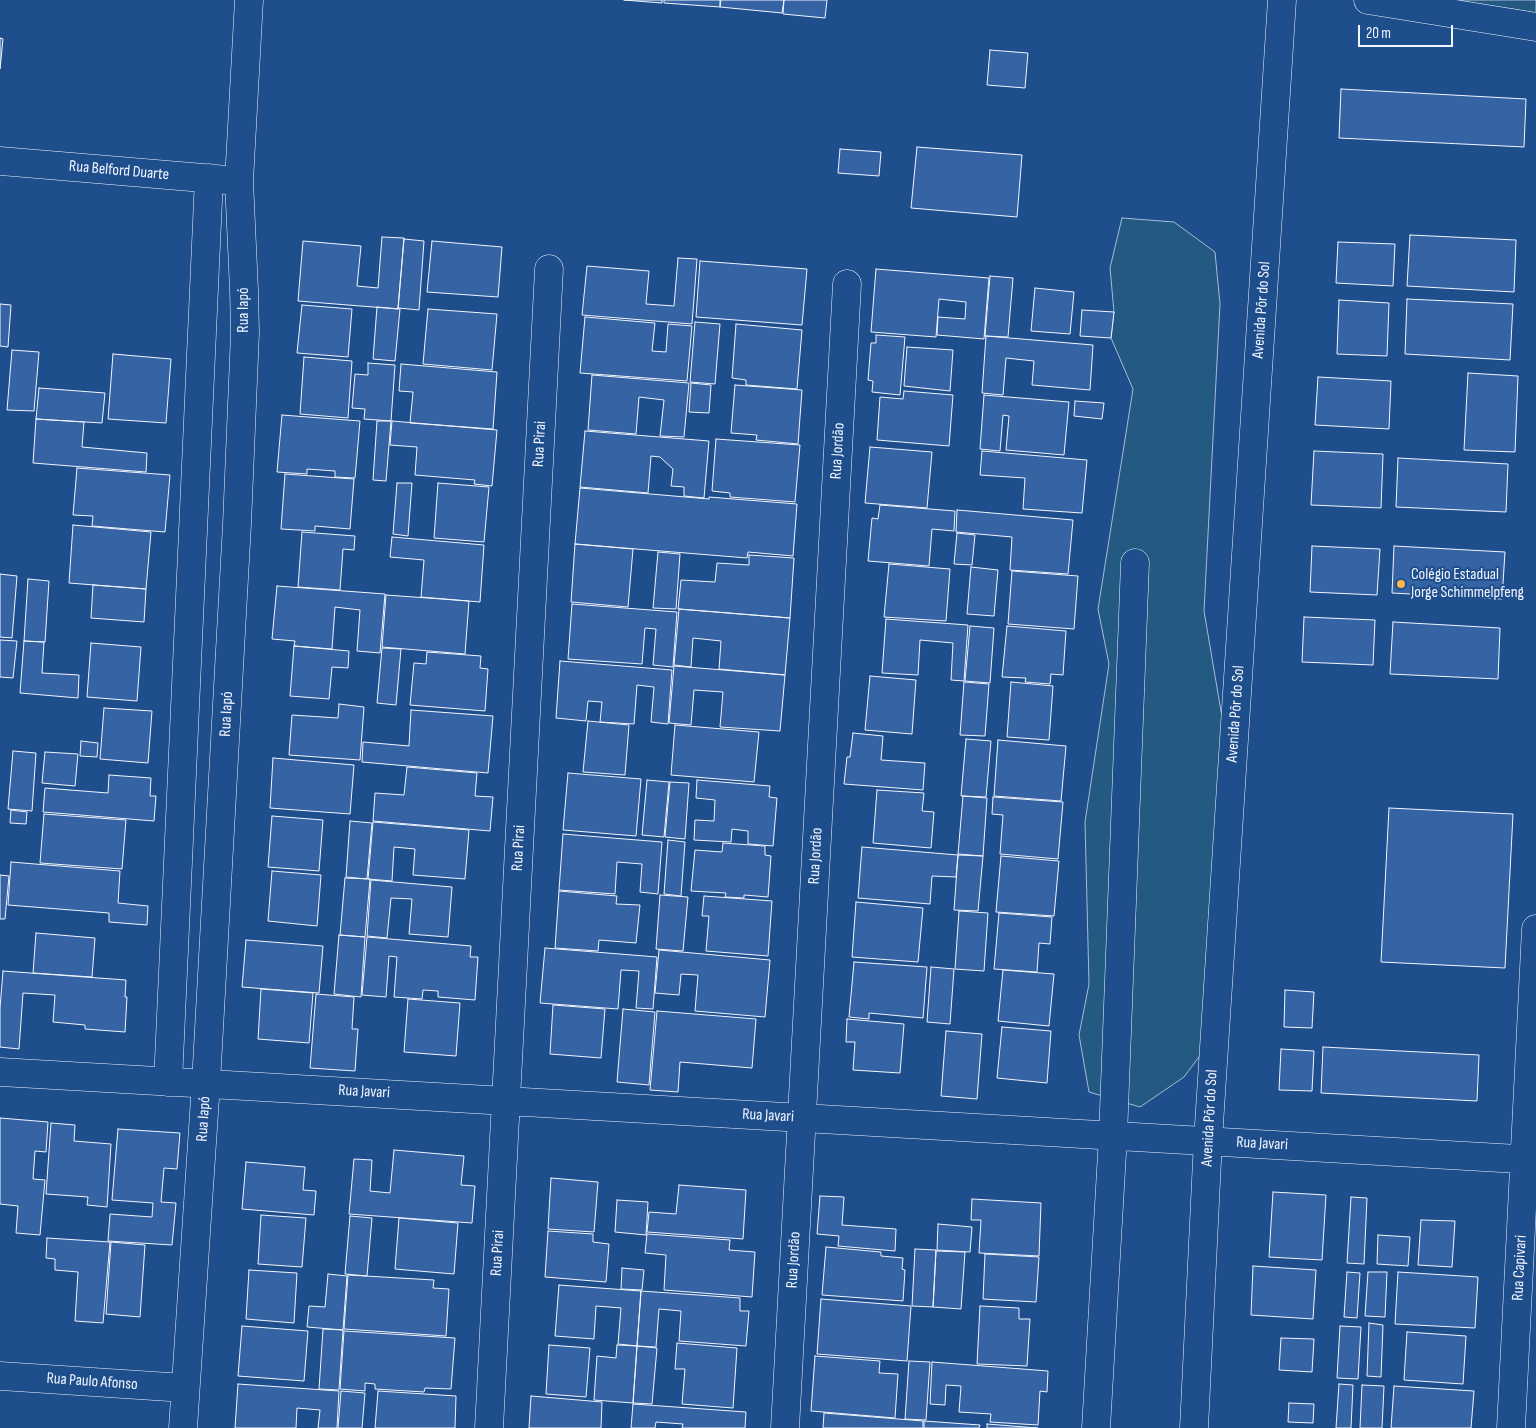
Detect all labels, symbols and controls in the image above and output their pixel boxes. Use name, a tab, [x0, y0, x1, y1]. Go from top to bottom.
scale bar	[1361, 15, 1456, 47]
text: 20 m	[1366, 24, 1391, 43]
street label: Rua Belford Duarte	[68, 157, 170, 185]
street label: Avenida Pôr do Sol	[1249, 261, 1275, 359]
street label: Rua Iapó	[234, 287, 254, 333]
street label: Rua Pirai	[529, 421, 551, 467]
street label: Rua Jordão	[827, 422, 849, 480]
place label: Colégio Estadual Jorge Schimmelpfeng	[1411, 565, 1524, 603]
marker: Colégio Estadual Jorge Schimmelpfeng	[1395, 578, 1407, 590]
street label: Avenida Pôr do Sol	[1223, 665, 1249, 763]
street label: Rua Iapó	[216, 691, 238, 737]
street label: Rua Pirai	[508, 825, 530, 871]
street label: Rua Jordão	[805, 827, 827, 885]
street label: Avenida Pôr do Sol	[1198, 1069, 1222, 1167]
street label: Rua Javari	[338, 1081, 390, 1103]
street label: Rua Iapó	[193, 1096, 215, 1142]
street label: Rua Javari	[742, 1105, 794, 1127]
street label: Rua Javari	[1236, 1133, 1288, 1155]
street label: Rua Pirai	[487, 1230, 509, 1276]
street label: Rua Jordão	[783, 1231, 805, 1289]
street label: Rua Capivari	[1509, 1235, 1531, 1301]
street label: Rua Paulo Afonso	[46, 1369, 138, 1395]

